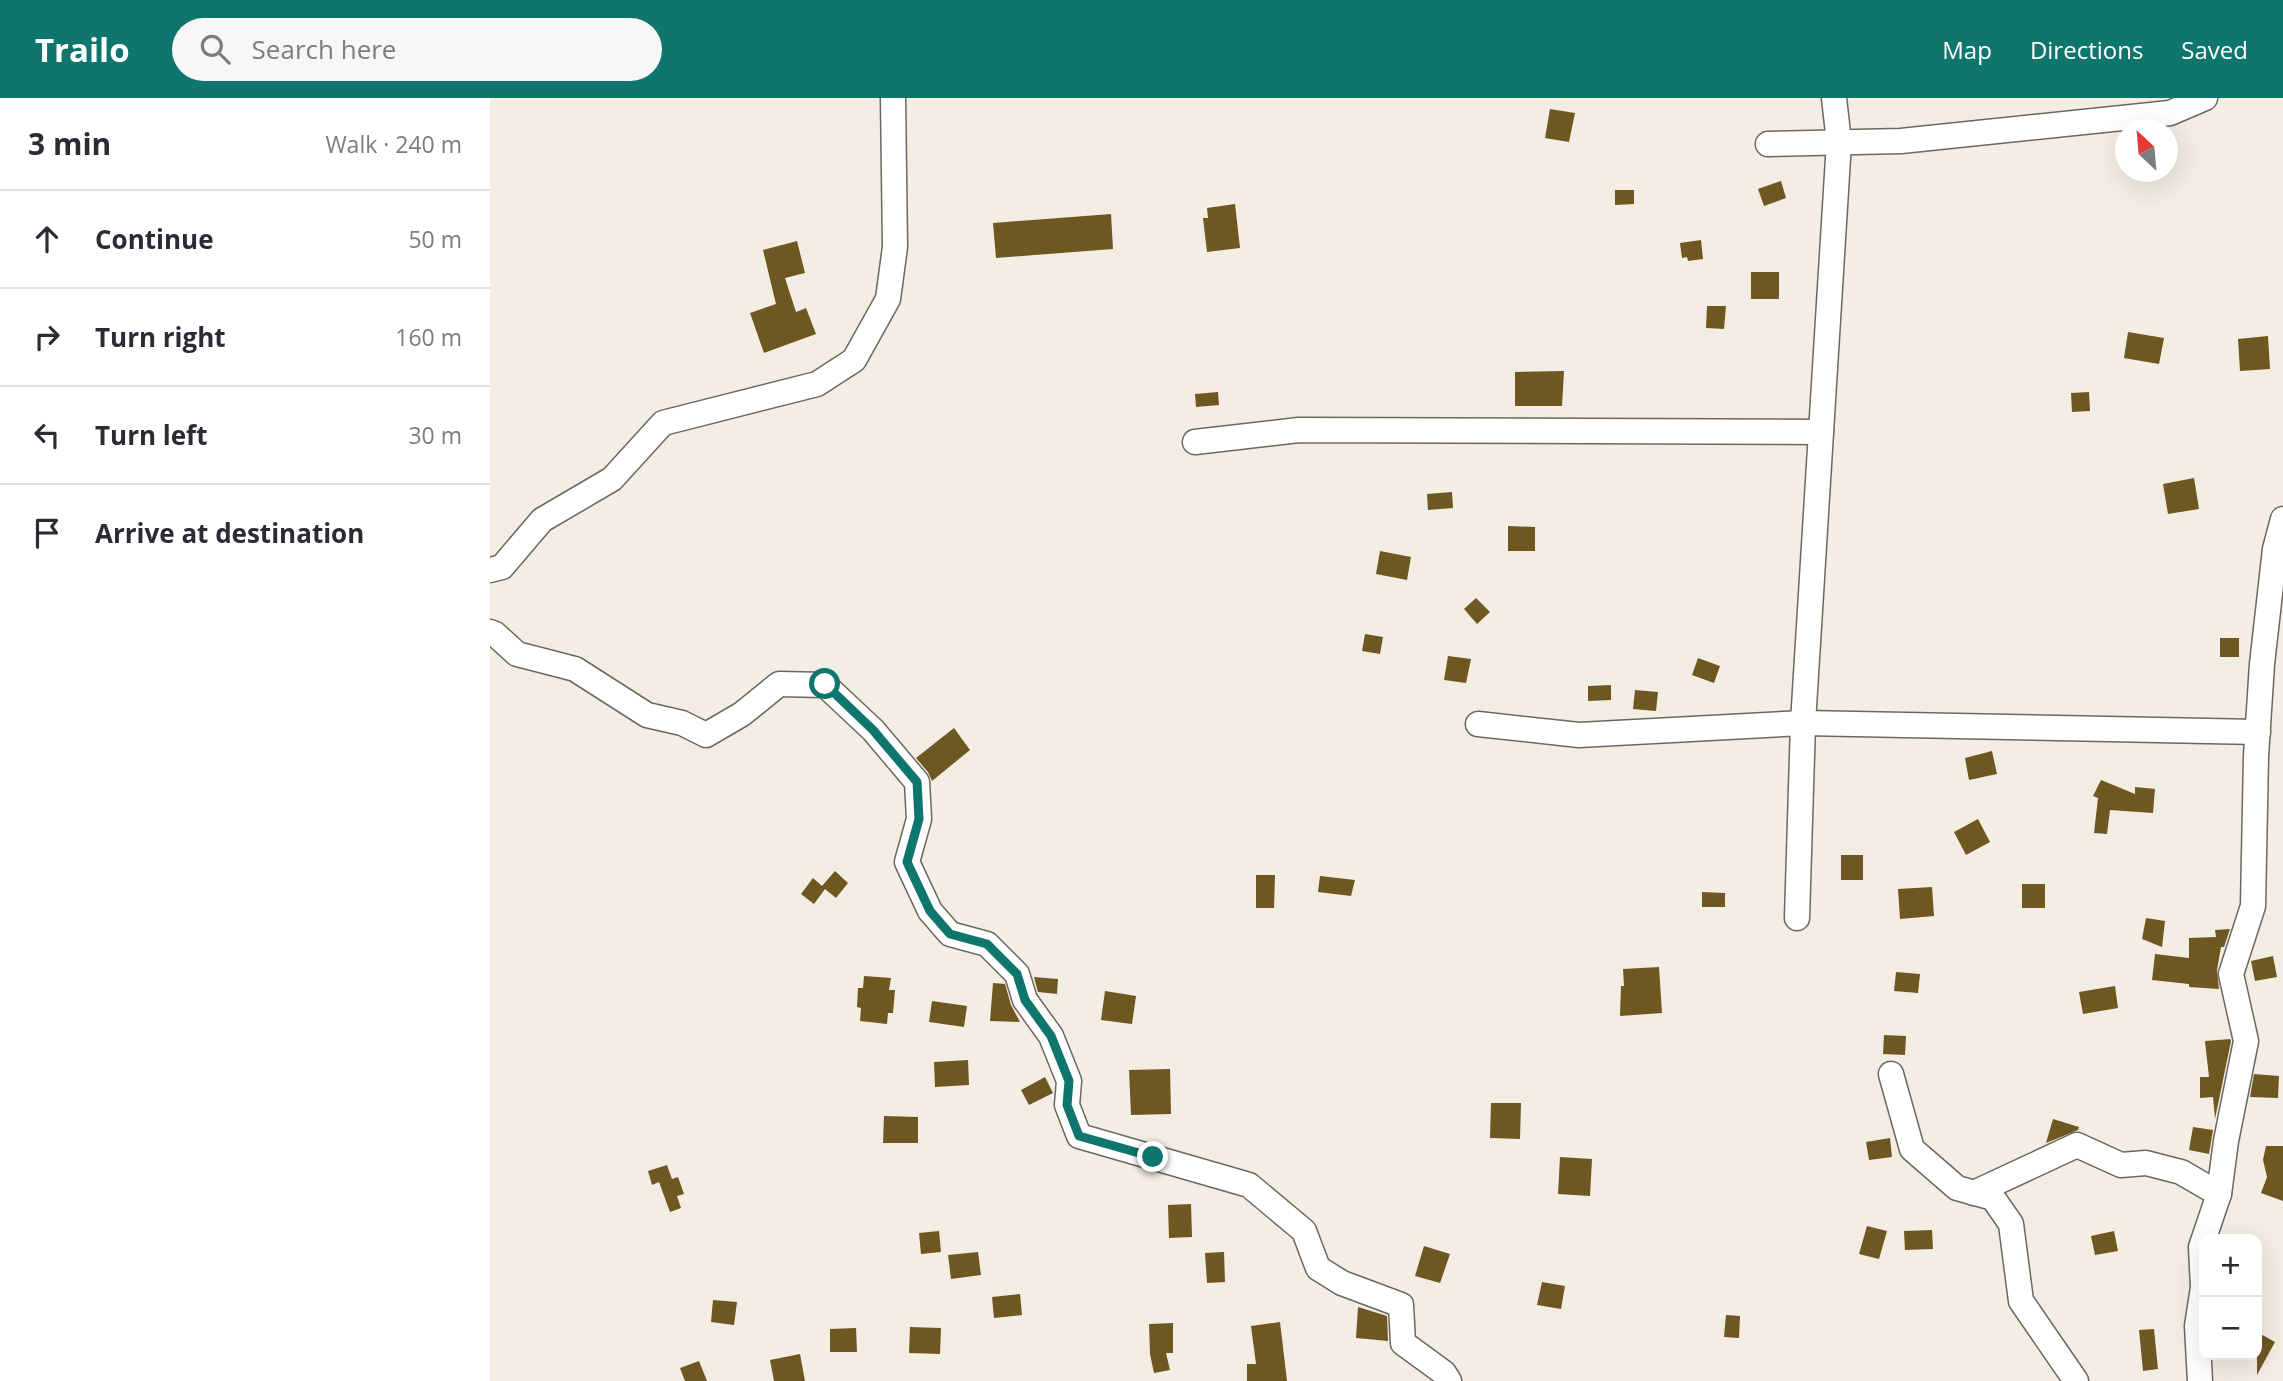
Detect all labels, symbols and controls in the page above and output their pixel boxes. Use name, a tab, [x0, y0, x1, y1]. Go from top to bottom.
search box	[172, 18, 662, 81]
text: Trailo	[35, 27, 130, 72]
icon: search	[196, 30, 234, 68]
text: Search here	[252, 31, 396, 67]
text: Map	[1942, 33, 1992, 66]
text: Directions	[2030, 33, 2143, 66]
text: Saved	[2181, 33, 2248, 66]
north arrow	[2115, 119, 2178, 182]
text: 3 min	[28, 123, 111, 164]
text: Walk · 240 m	[325, 128, 462, 160]
icon: ahead	[28, 220, 66, 258]
text: Continue	[95, 221, 214, 257]
text: 50 m	[408, 223, 462, 255]
icon: right	[28, 318, 66, 356]
text: Turn right	[95, 319, 226, 355]
text: 160 m	[395, 321, 462, 353]
icon: left	[28, 416, 66, 454]
text: Turn left	[95, 417, 207, 453]
text: 30 m	[408, 419, 462, 451]
icon: arrive	[28, 514, 66, 552]
text: Arrive at destination	[95, 515, 364, 551]
route start	[809, 668, 840, 699]
route end	[1137, 1141, 1168, 1172]
map controls	[2199, 1234, 2262, 1360]
button: +	[2199, 1234, 2262, 1297]
button: −	[2199, 1297, 2262, 1360]

